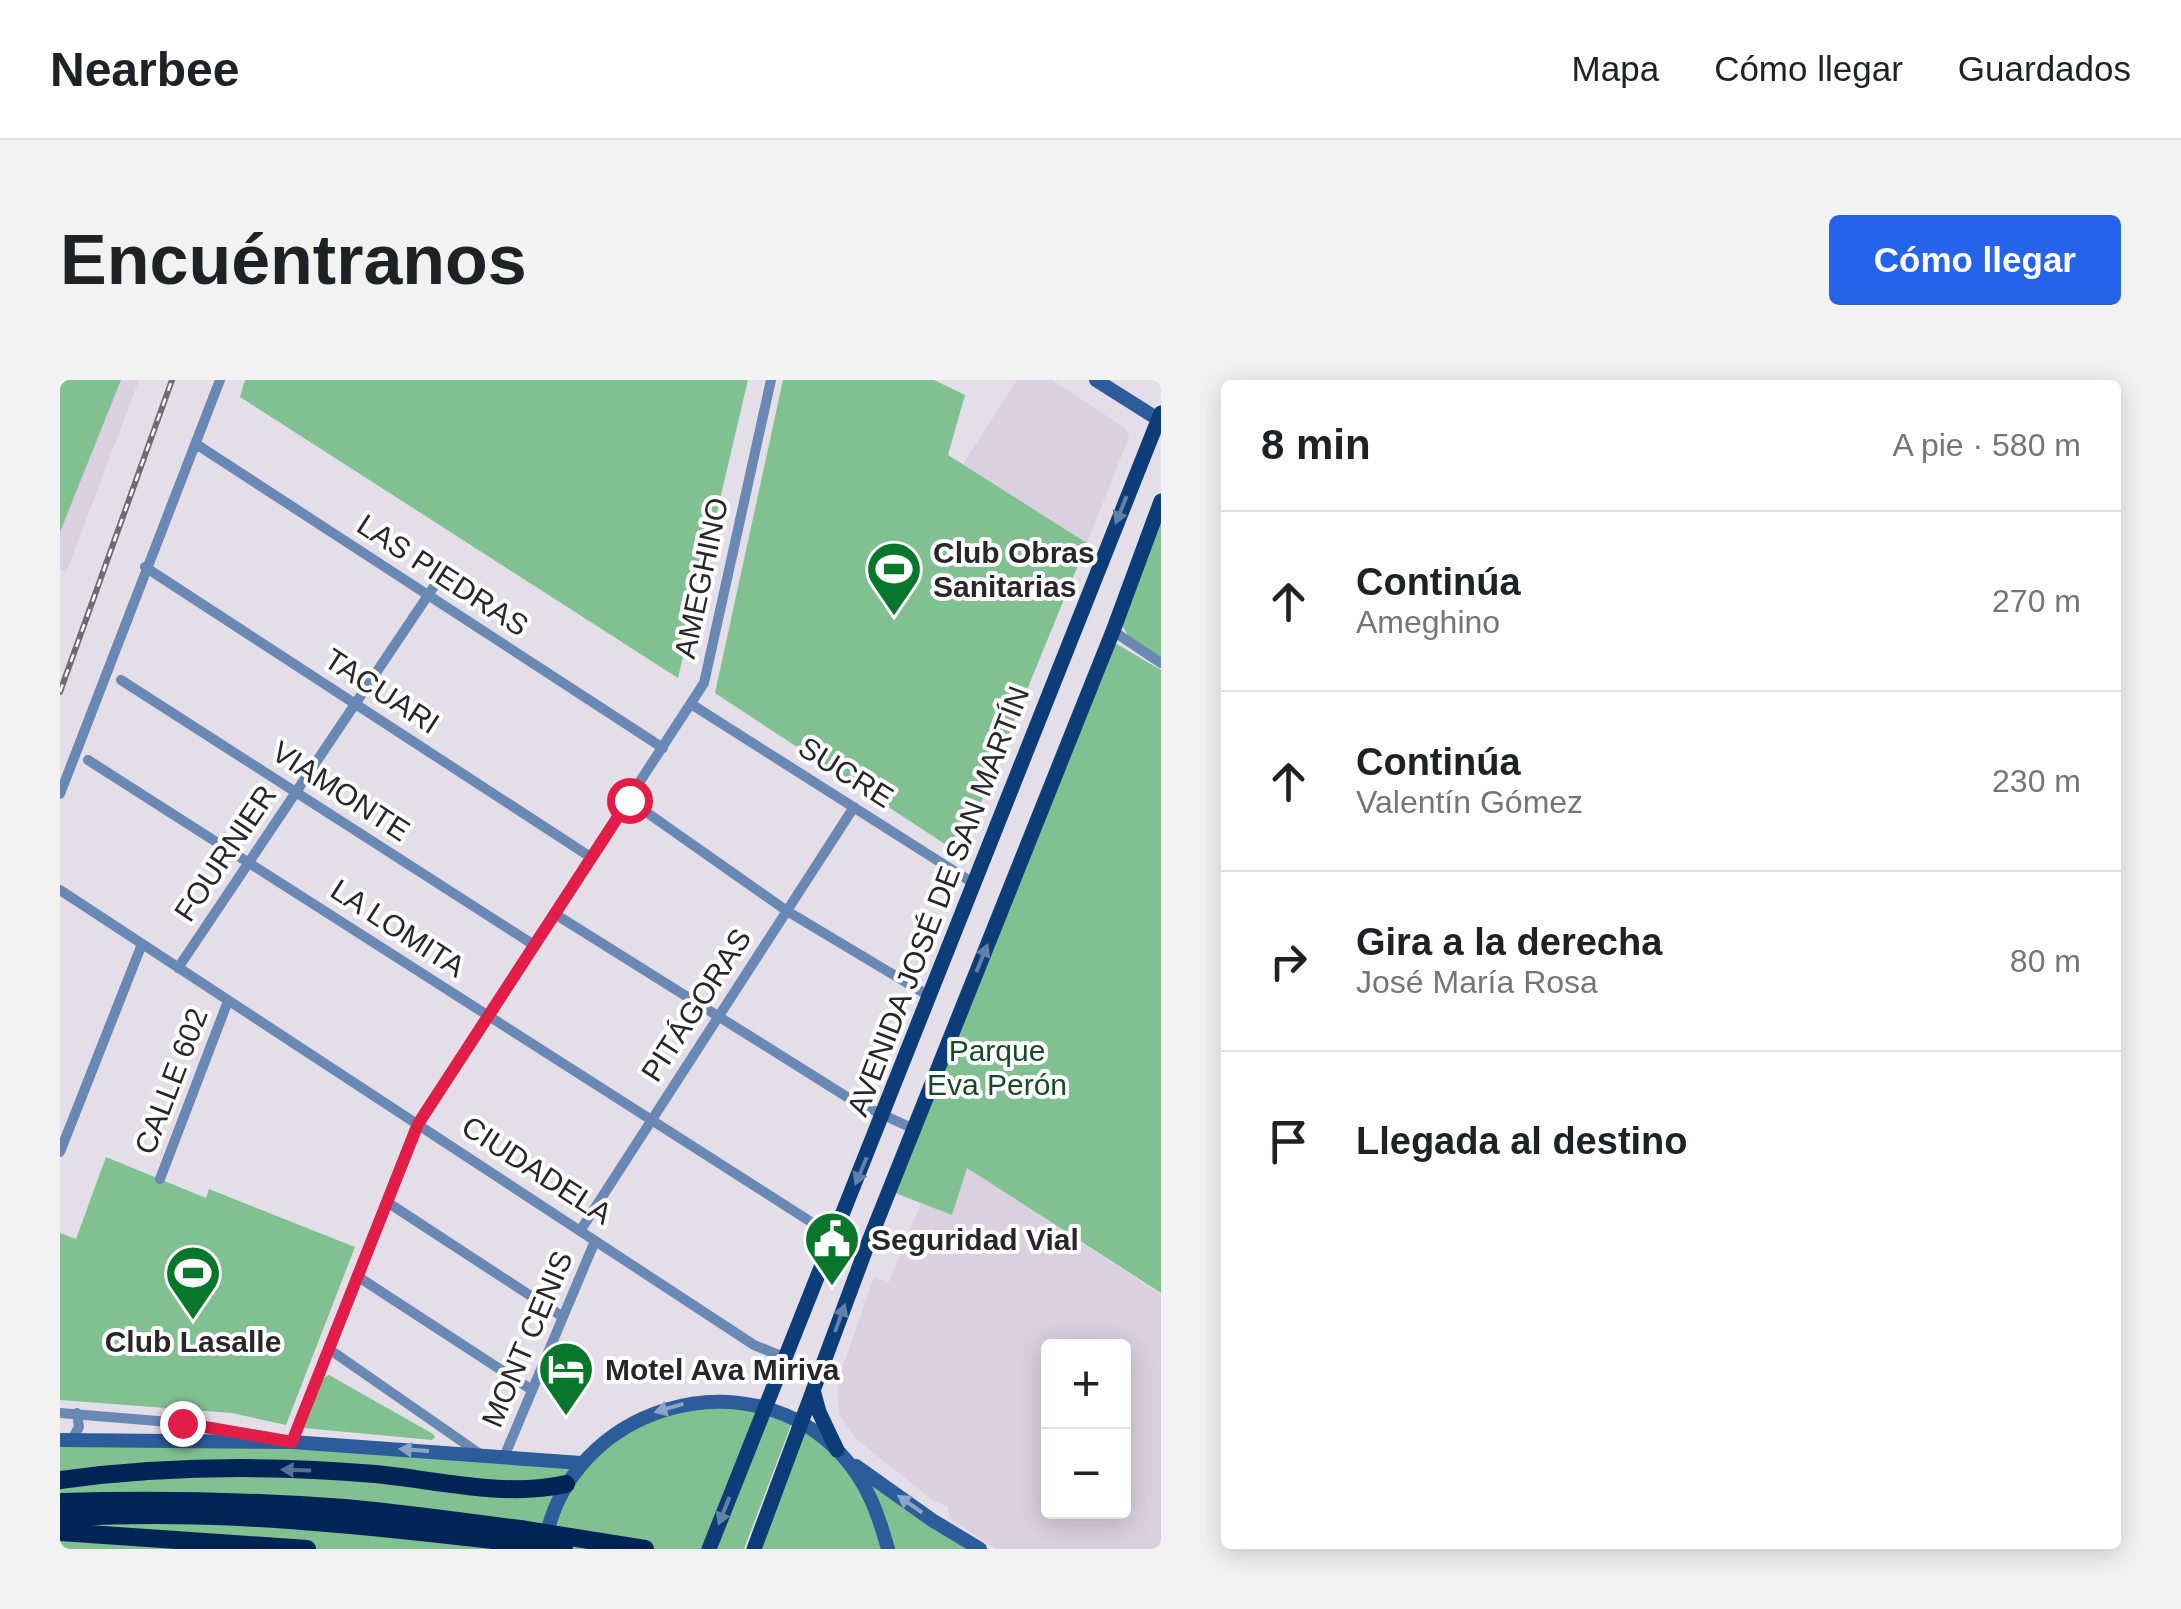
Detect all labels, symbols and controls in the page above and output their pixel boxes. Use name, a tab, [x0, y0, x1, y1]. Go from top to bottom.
text: Nearbee	[50, 43, 239, 96]
text: Mapa	[1572, 49, 1659, 88]
text: Cómo llegar	[1714, 49, 1903, 88]
text: Guardados	[1958, 49, 2131, 88]
button: Cómo llegar	[1829, 215, 2121, 305]
text: Encuéntranos	[60, 221, 527, 299]
text: 8 min	[1261, 421, 1371, 468]
text: A pie · 580 m	[1892, 427, 2081, 463]
street label: AMEGHINO	[668, 495, 734, 661]
one-way arrow	[1113, 496, 1129, 525]
street label: LAS PIEDRAS	[352, 508, 534, 642]
place label: Club Obras Sanitarias	[933, 536, 1095, 603]
sports icon: Club Obras Sanitarias	[864, 539, 924, 618]
text: Continúa	[1356, 561, 1521, 603]
icon: ahead	[1261, 574, 1316, 629]
text: 270 m	[1992, 583, 2081, 619]
text: Ameghino	[1356, 604, 1500, 640]
street label: TACUARI	[319, 642, 445, 740]
street label: AVENIDA JOSÉ DE SAN MARTÍN	[841, 682, 1035, 1120]
street label: SUCRE	[793, 730, 899, 814]
street label: VIAMONTE	[266, 734, 416, 848]
text: Continúa	[1356, 741, 1521, 783]
icon: ahead	[1261, 754, 1316, 809]
text: 230 m	[1992, 763, 2081, 799]
route start	[607, 778, 653, 824]
street label: FOURNIER	[168, 779, 282, 927]
text: Valentín Gómez	[1356, 784, 1583, 820]
street label: LA LOMITA	[325, 873, 471, 983]
text: Gira a la derecha	[1356, 921, 1662, 963]
street label: PITÁGORAS	[634, 923, 758, 1087]
icon: right	[1261, 934, 1316, 989]
one-way arrow	[974, 943, 990, 973]
text: 80 m	[2010, 943, 2081, 979]
text: José María Rosa	[1356, 964, 1598, 1000]
street label: CALLE 602	[128, 1003, 214, 1159]
park label: Parque Eva Perón	[927, 1034, 1067, 1101]
street label: CIUDADELA	[456, 1109, 618, 1231]
icon: arrive	[1261, 1114, 1316, 1169]
text: Llegada al destino	[1356, 1120, 1688, 1162]
one-way arrow	[852, 1156, 868, 1186]
public building icon: Seguridad Vial	[802, 1209, 862, 1288]
place label: Seguridad Vial	[871, 1223, 1079, 1256]
sports icon: Club Lasalle	[163, 1243, 223, 1322]
street label: MONT CENIS	[475, 1246, 579, 1432]
one-way arrow	[833, 1303, 848, 1333]
place label: Club Lasalle	[105, 1325, 281, 1358]
hotel icon: Motel Ava Miriva	[536, 1339, 596, 1418]
map controls	[1041, 1339, 1131, 1519]
button: +	[1041, 1339, 1131, 1429]
place label: Motel Ava Miriva	[605, 1353, 840, 1386]
route end	[160, 1401, 206, 1447]
one-way arrow	[654, 1401, 684, 1416]
button: −	[1041, 1429, 1131, 1519]
one-way arrow	[398, 1442, 430, 1458]
one-way arrow	[279, 1461, 311, 1477]
one-way arrow	[896, 1495, 923, 1514]
one-way arrow	[716, 1496, 732, 1526]

